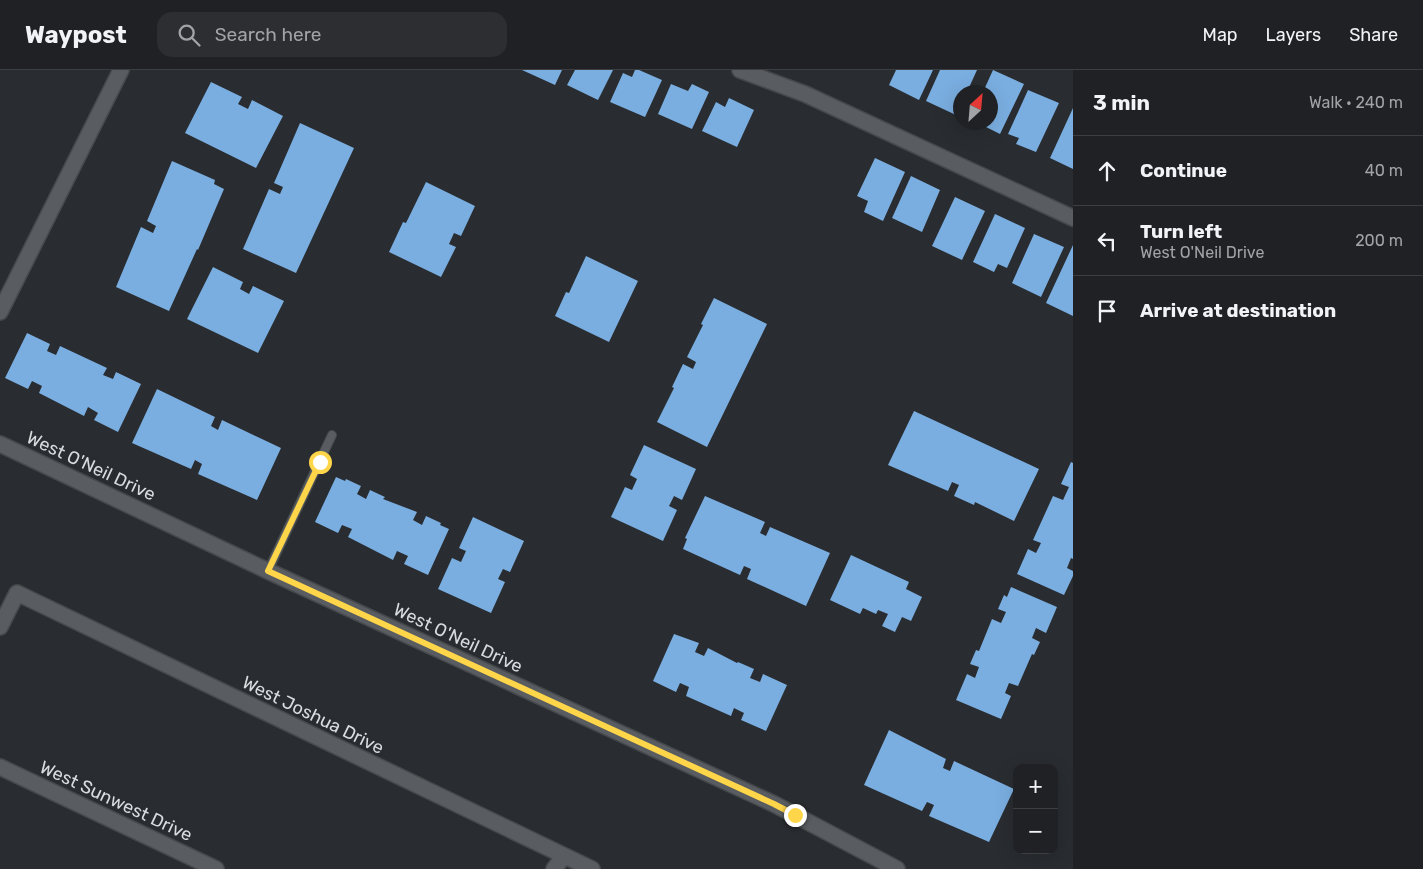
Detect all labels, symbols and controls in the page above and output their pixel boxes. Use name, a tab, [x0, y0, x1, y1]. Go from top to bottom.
search box	[157, 12, 507, 57]
text: Waypost	[25, 21, 127, 49]
icon: search	[175, 21, 203, 49]
text: Search here	[215, 23, 321, 46]
text: Map	[1203, 24, 1238, 46]
text: Layers	[1266, 24, 1321, 46]
text: Share	[1349, 24, 1398, 46]
north arrow	[953, 85, 998, 130]
text: 3 min	[1093, 90, 1150, 115]
text: Walk · 240 m	[1309, 93, 1403, 112]
icon: ahead	[1093, 157, 1121, 185]
text: Continue	[1140, 159, 1227, 182]
text: 40 m	[1365, 161, 1403, 180]
text: Turn left	[1140, 220, 1222, 243]
icon: left	[1093, 227, 1121, 255]
text: 200 m	[1355, 231, 1403, 250]
text: West O'Neil Drive	[1140, 243, 1264, 262]
icon: arrive	[1093, 297, 1121, 325]
text: Arrive at destination	[1140, 299, 1336, 322]
street label: West O'Neil Drive	[23, 426, 159, 506]
route start	[309, 451, 332, 474]
street label: West O'Neil Drive	[390, 598, 526, 678]
street label: West Joshua Drive	[238, 671, 388, 759]
street label: West Sunwest Drive	[36, 756, 196, 846]
map controls	[1013, 764, 1058, 854]
button: +	[1013, 764, 1058, 809]
route end	[784, 804, 807, 827]
button: −	[1013, 809, 1058, 854]

